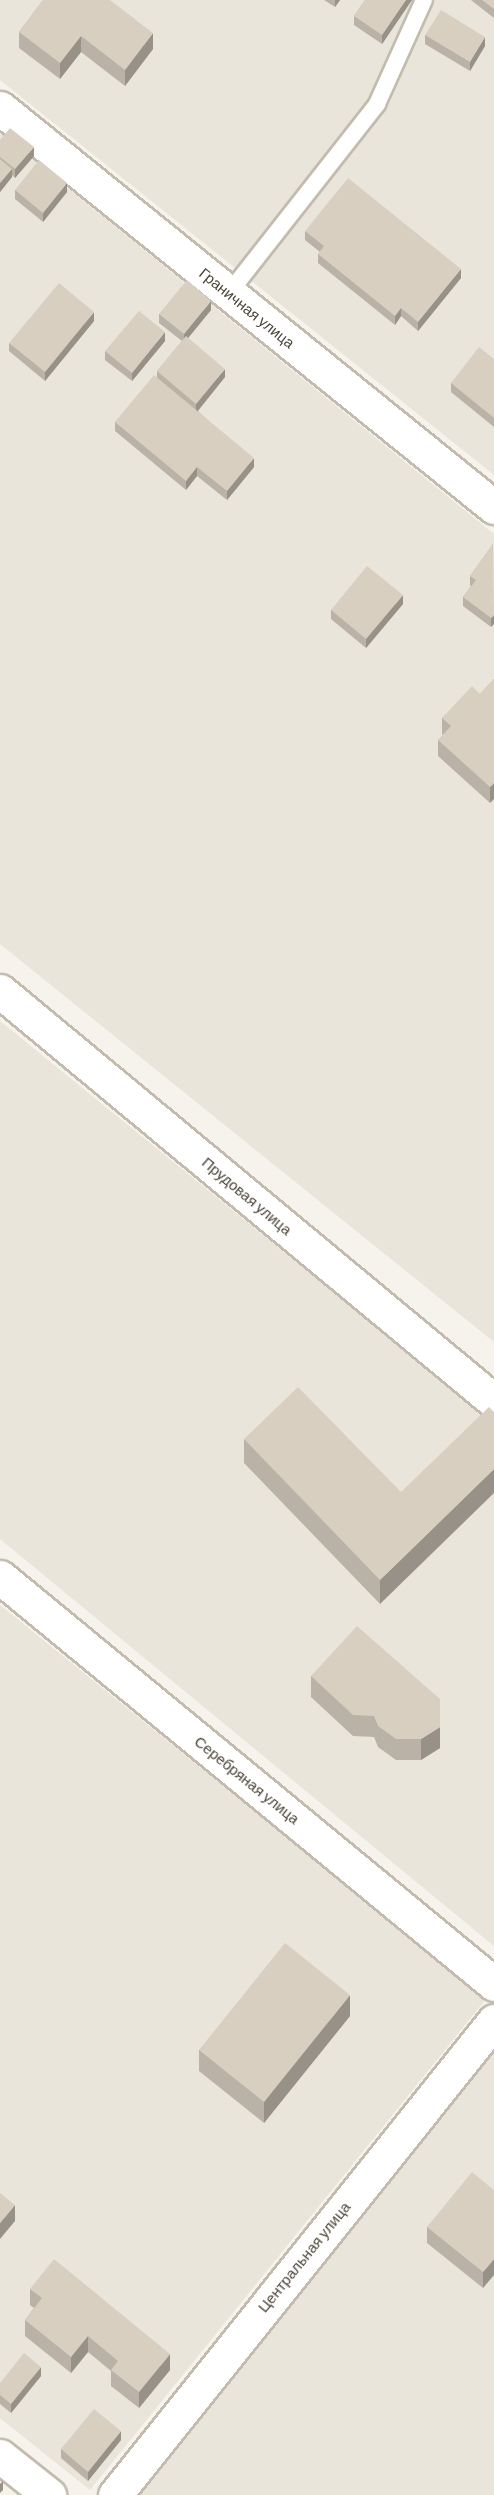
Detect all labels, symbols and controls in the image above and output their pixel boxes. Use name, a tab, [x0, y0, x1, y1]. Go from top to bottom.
street label: Граничная улица	[196, 264, 298, 352]
street label: Прудовая улица	[198, 1153, 296, 1239]
street label: Серебряная улица	[191, 1732, 303, 1828]
street label: Центральная улица	[254, 2198, 354, 2316]

